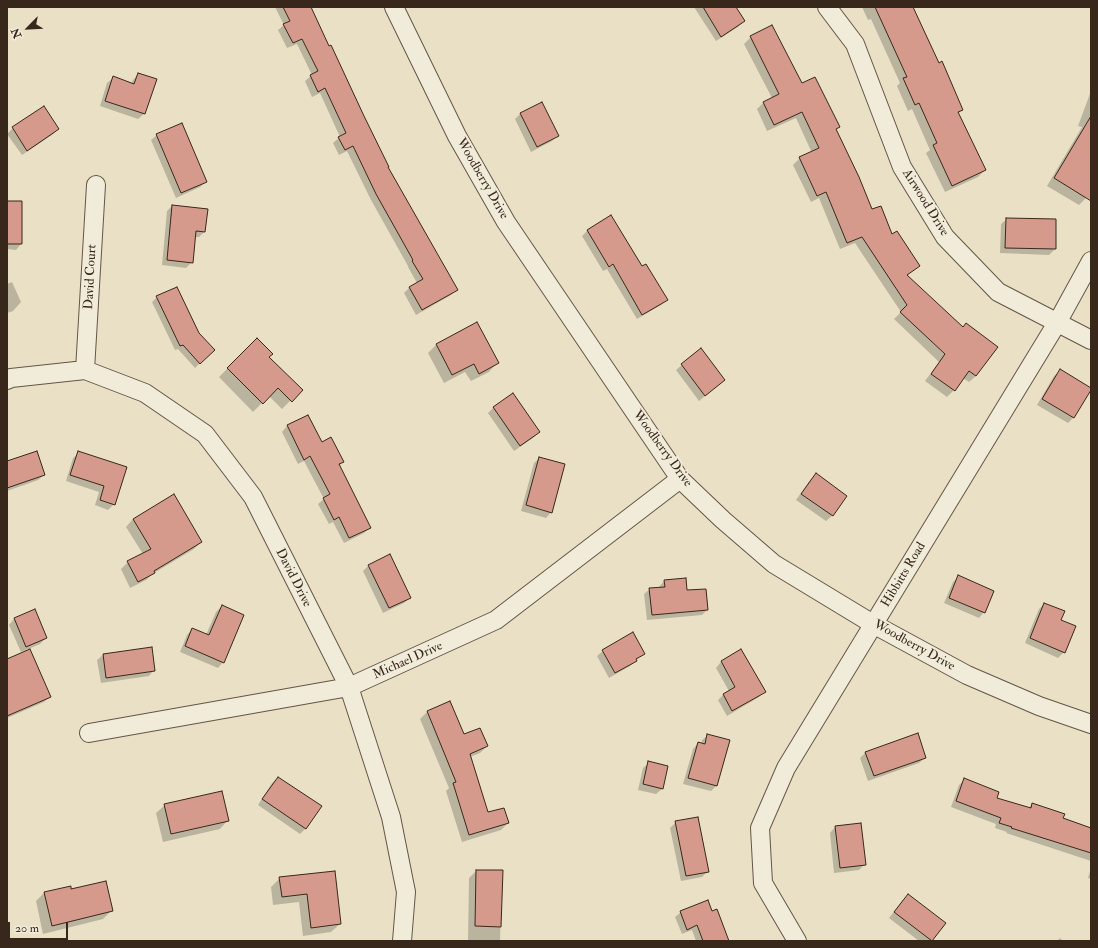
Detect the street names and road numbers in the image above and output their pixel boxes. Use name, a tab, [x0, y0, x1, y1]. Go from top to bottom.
street label: Woodberry Drive	[453, 136, 511, 222]
street label: Airwood Drive	[898, 167, 952, 239]
street label: David Court	[81, 244, 101, 310]
street label: Woodberry Drive	[629, 408, 695, 490]
street label: Hibbitts Road	[879, 540, 929, 610]
street label: David Drive	[272, 546, 314, 610]
street label: Woodberry Drive	[871, 617, 957, 675]
street label: Michael Drive	[371, 639, 445, 683]

